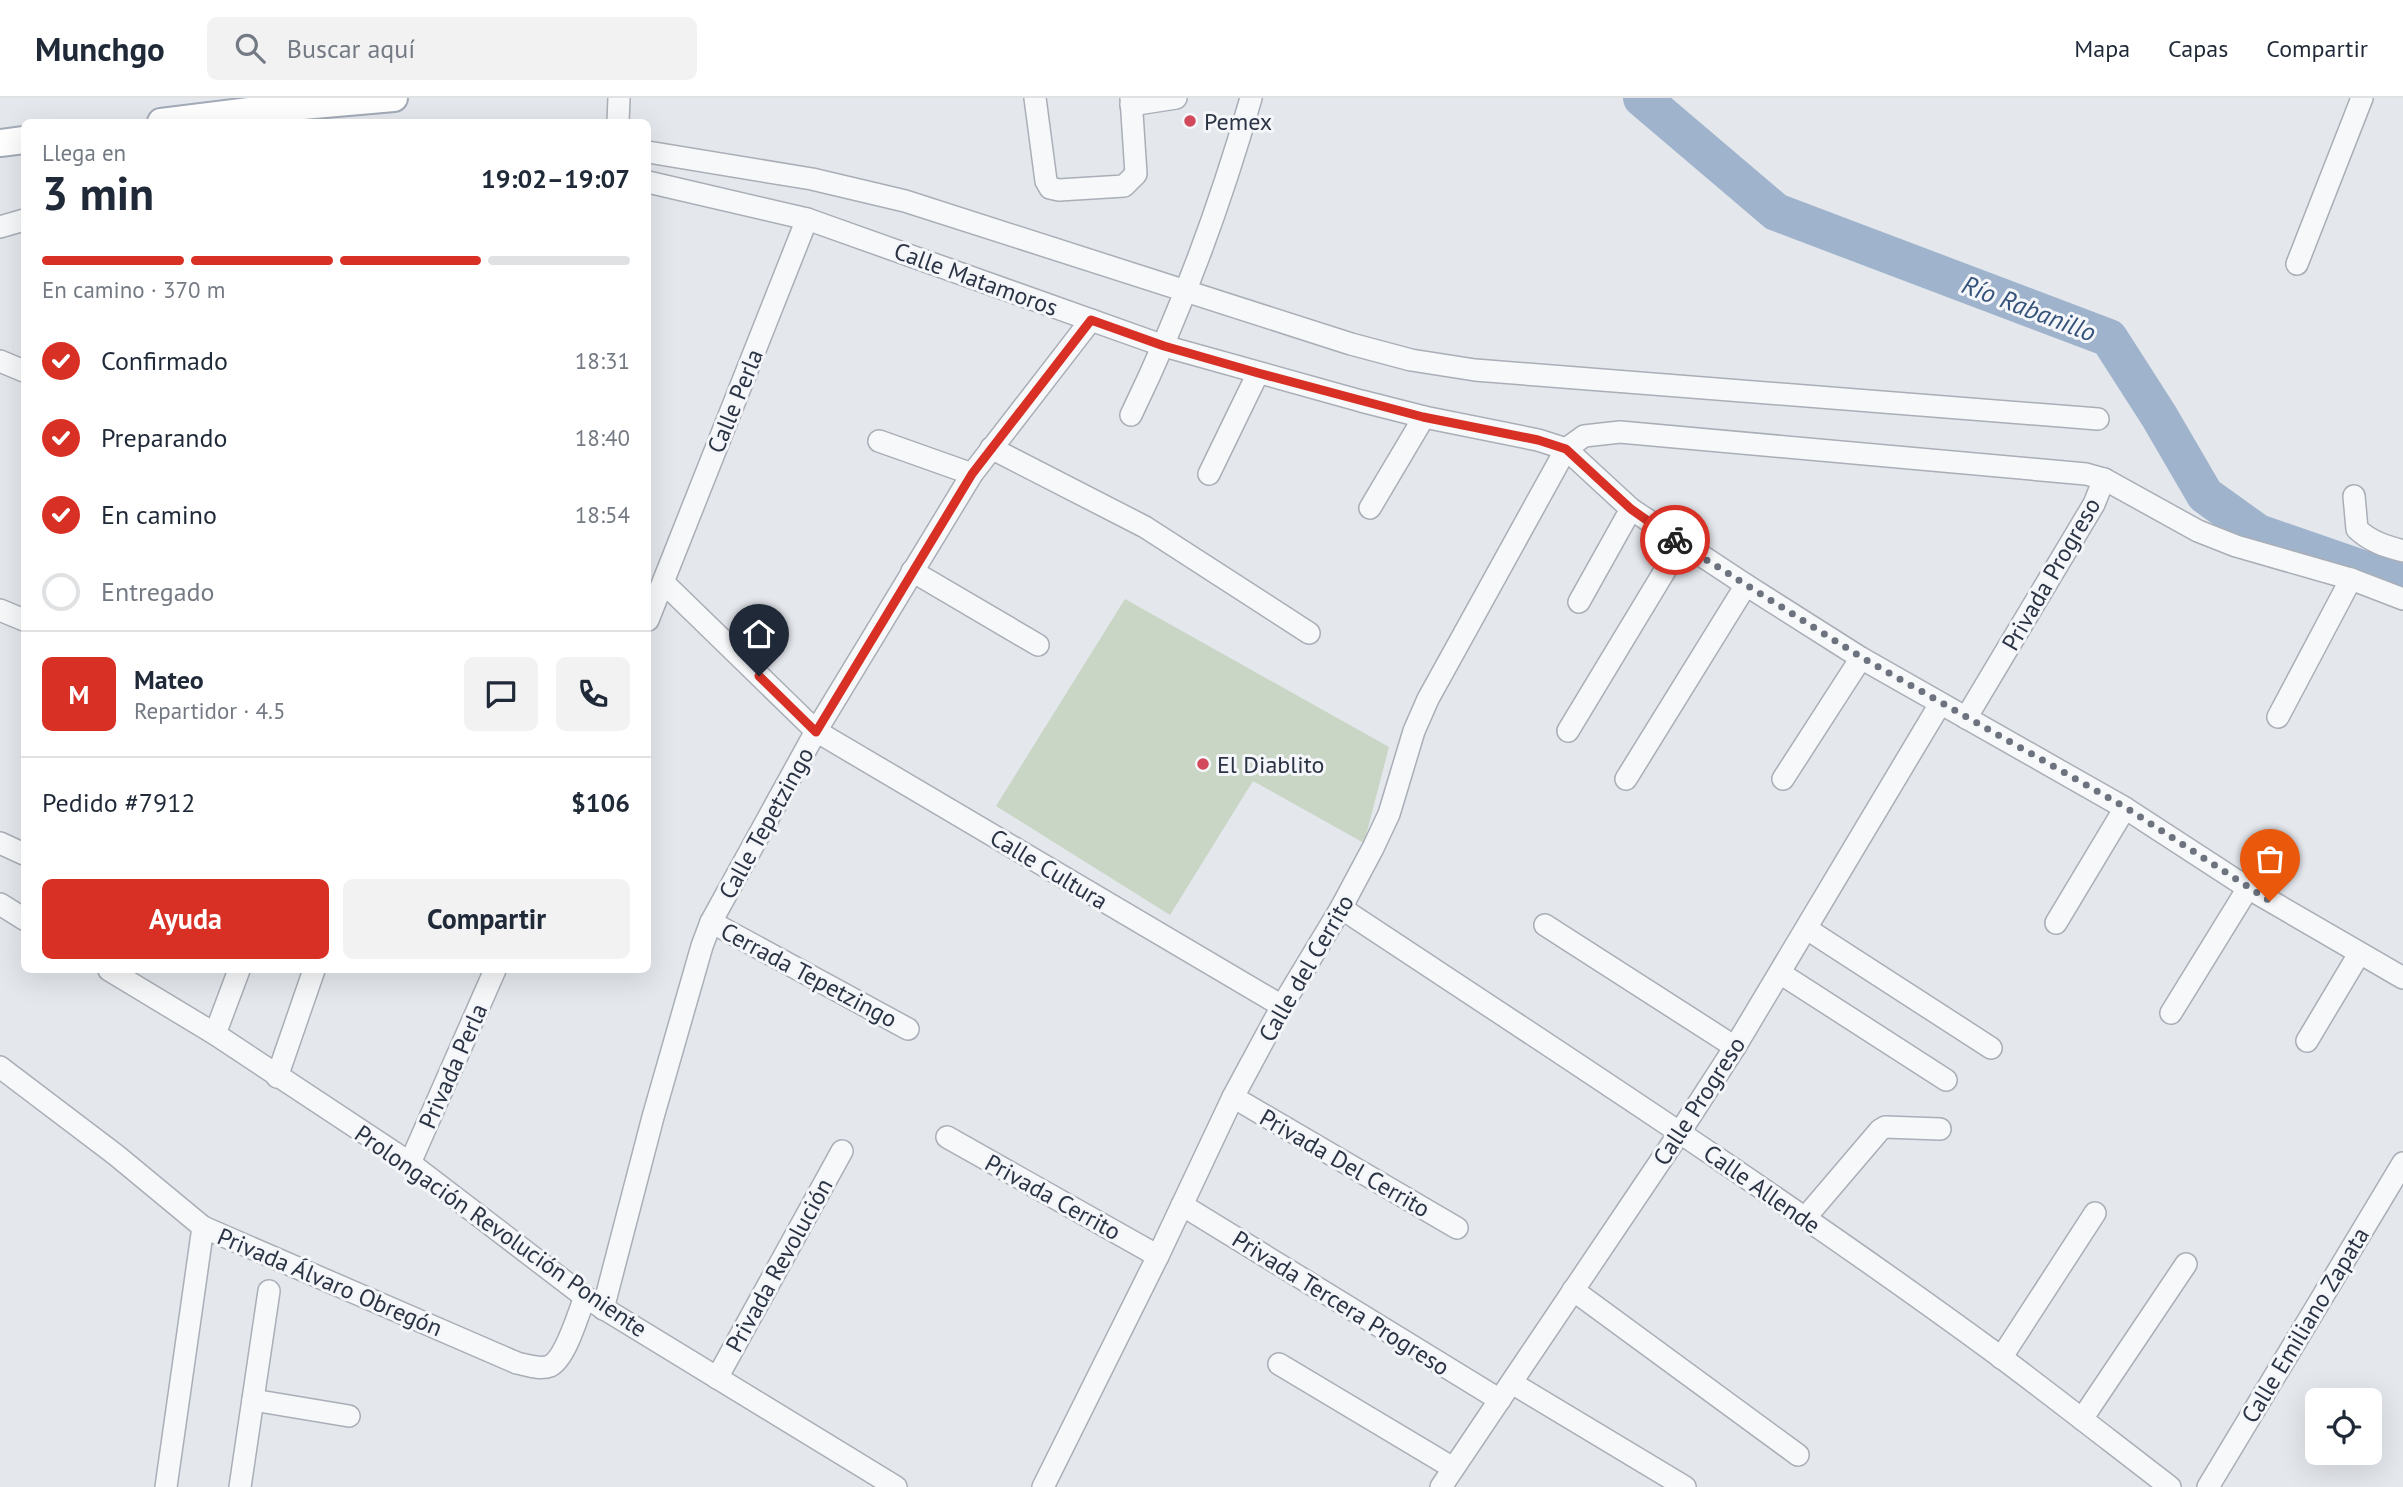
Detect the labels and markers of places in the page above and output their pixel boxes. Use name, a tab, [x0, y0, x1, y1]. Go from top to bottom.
place label: Pemex	[1204, 106, 1272, 137]
marker: Pemex	[1182, 113, 1198, 129]
pin	[729, 604, 789, 676]
place label: El Diablito	[1217, 749, 1324, 780]
marker: El Diablito	[1195, 756, 1211, 772]
pin	[2240, 829, 2300, 901]

